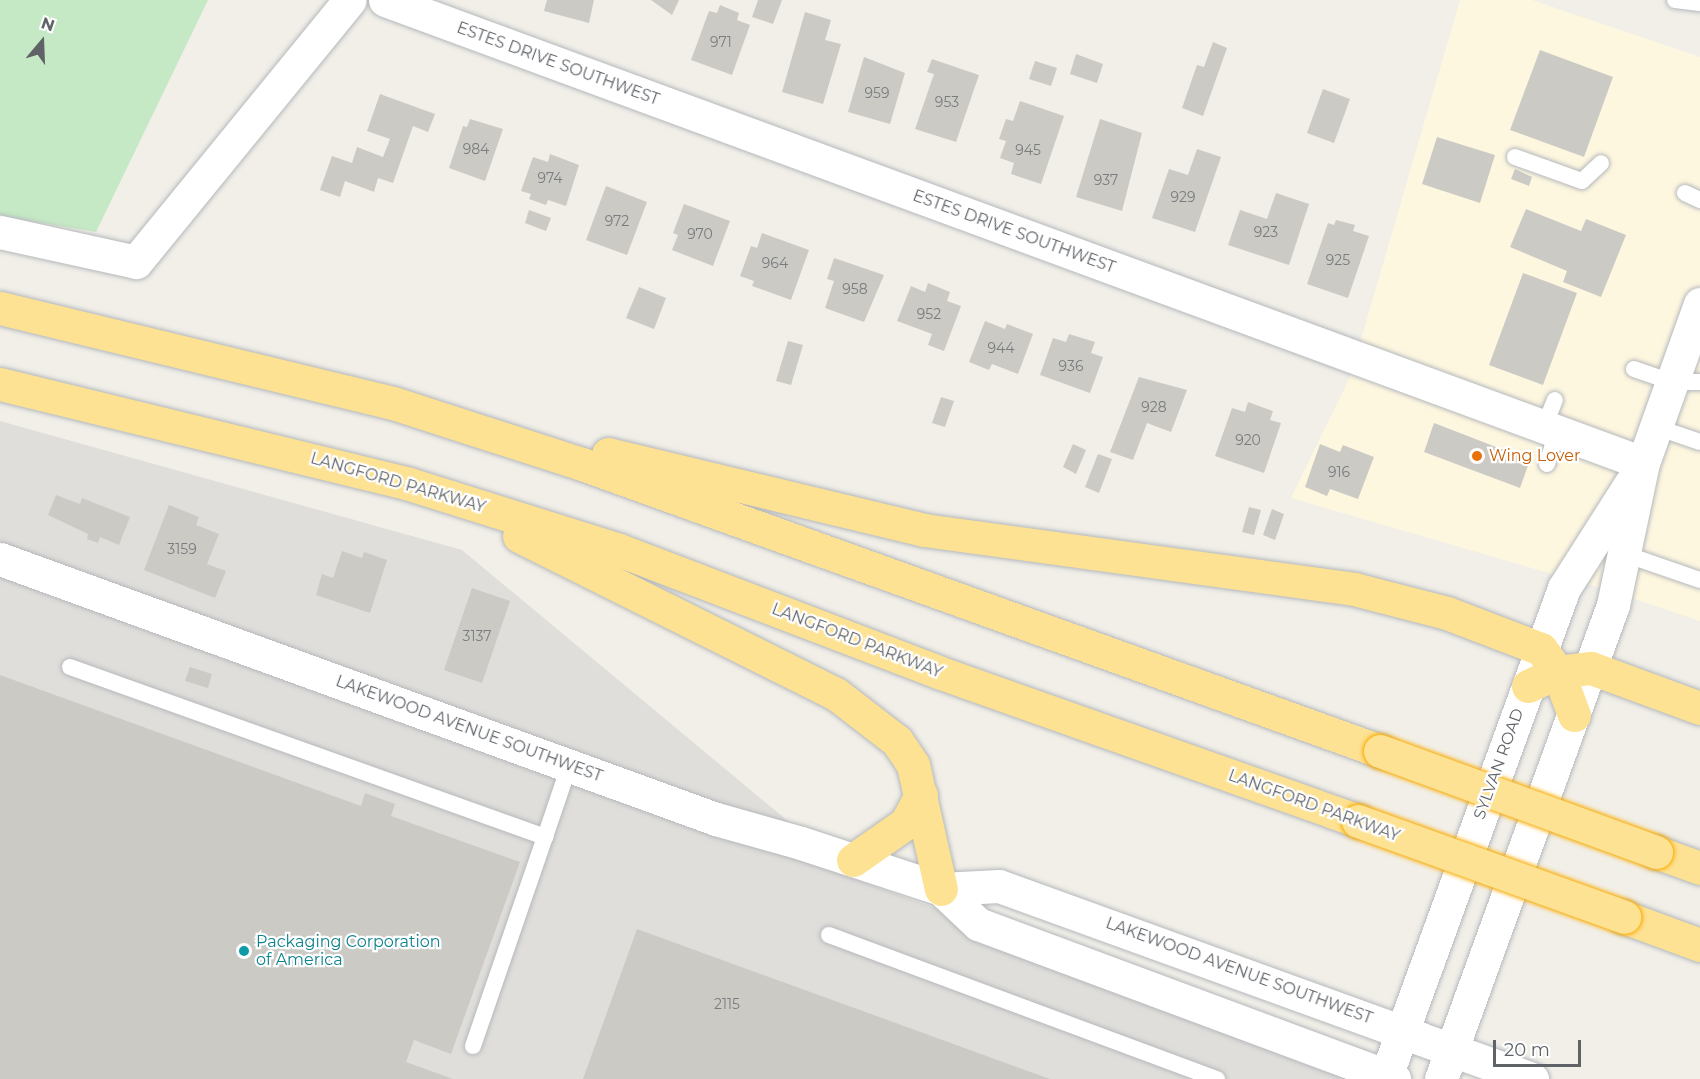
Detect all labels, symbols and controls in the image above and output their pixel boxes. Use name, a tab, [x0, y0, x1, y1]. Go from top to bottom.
north arrow	[12, 12, 72, 72]
text: N	[39, 13, 57, 36]
street label: ESTES DRIVE SOUTHWEST	[454, 18, 662, 110]
house number: 971	[710, 34, 732, 50]
house number: 959	[865, 85, 889, 101]
house number: 953	[935, 94, 959, 110]
house number: 984	[463, 141, 489, 157]
house number: 945	[1015, 142, 1041, 158]
house number: 974	[537, 170, 563, 186]
house number: 937	[1094, 172, 1118, 188]
street label: ESTES DRIVE SOUTHWEST	[910, 186, 1118, 278]
house number: 929	[1170, 189, 1196, 205]
house number: 972	[605, 213, 629, 229]
house number: 923	[1254, 224, 1278, 240]
house number: 970	[687, 226, 713, 242]
house number: 925	[1326, 252, 1350, 268]
house number: 964	[762, 255, 788, 271]
house number: 958	[842, 281, 868, 297]
house number: 952	[917, 306, 941, 322]
house number: 944	[987, 340, 1015, 356]
house number: 936	[1059, 358, 1083, 374]
house number: 928	[1141, 399, 1167, 415]
house number: 920	[1235, 432, 1261, 448]
place label: Wing Lover	[1489, 446, 1580, 466]
street label: LANGFORD PARKWAY	[308, 449, 488, 517]
marker: Wing Lover	[1470, 449, 1484, 463]
house number: 916	[1328, 464, 1350, 480]
house number: 3159	[167, 541, 197, 557]
street label: LANGFORD PARKWAY	[769, 600, 945, 682]
house number: 3137	[463, 628, 491, 644]
street label: LAKEWOOD AVENUE SOUTHWEST	[333, 672, 605, 786]
street label: SYLVAN ROAD	[1470, 706, 1528, 822]
street label: LANGFORD PARKWAY	[1226, 766, 1402, 846]
street label: LAKEWOOD AVENUE SOUTHWEST	[1103, 914, 1375, 1028]
place label: Packaging Corporation of America	[256, 932, 441, 970]
marker: Packaging Corporation of America	[237, 944, 251, 958]
house number: 2115	[714, 996, 740, 1012]
scale bar	[1496, 1028, 1584, 1066]
text: 20 m	[1504, 1039, 1550, 1061]

